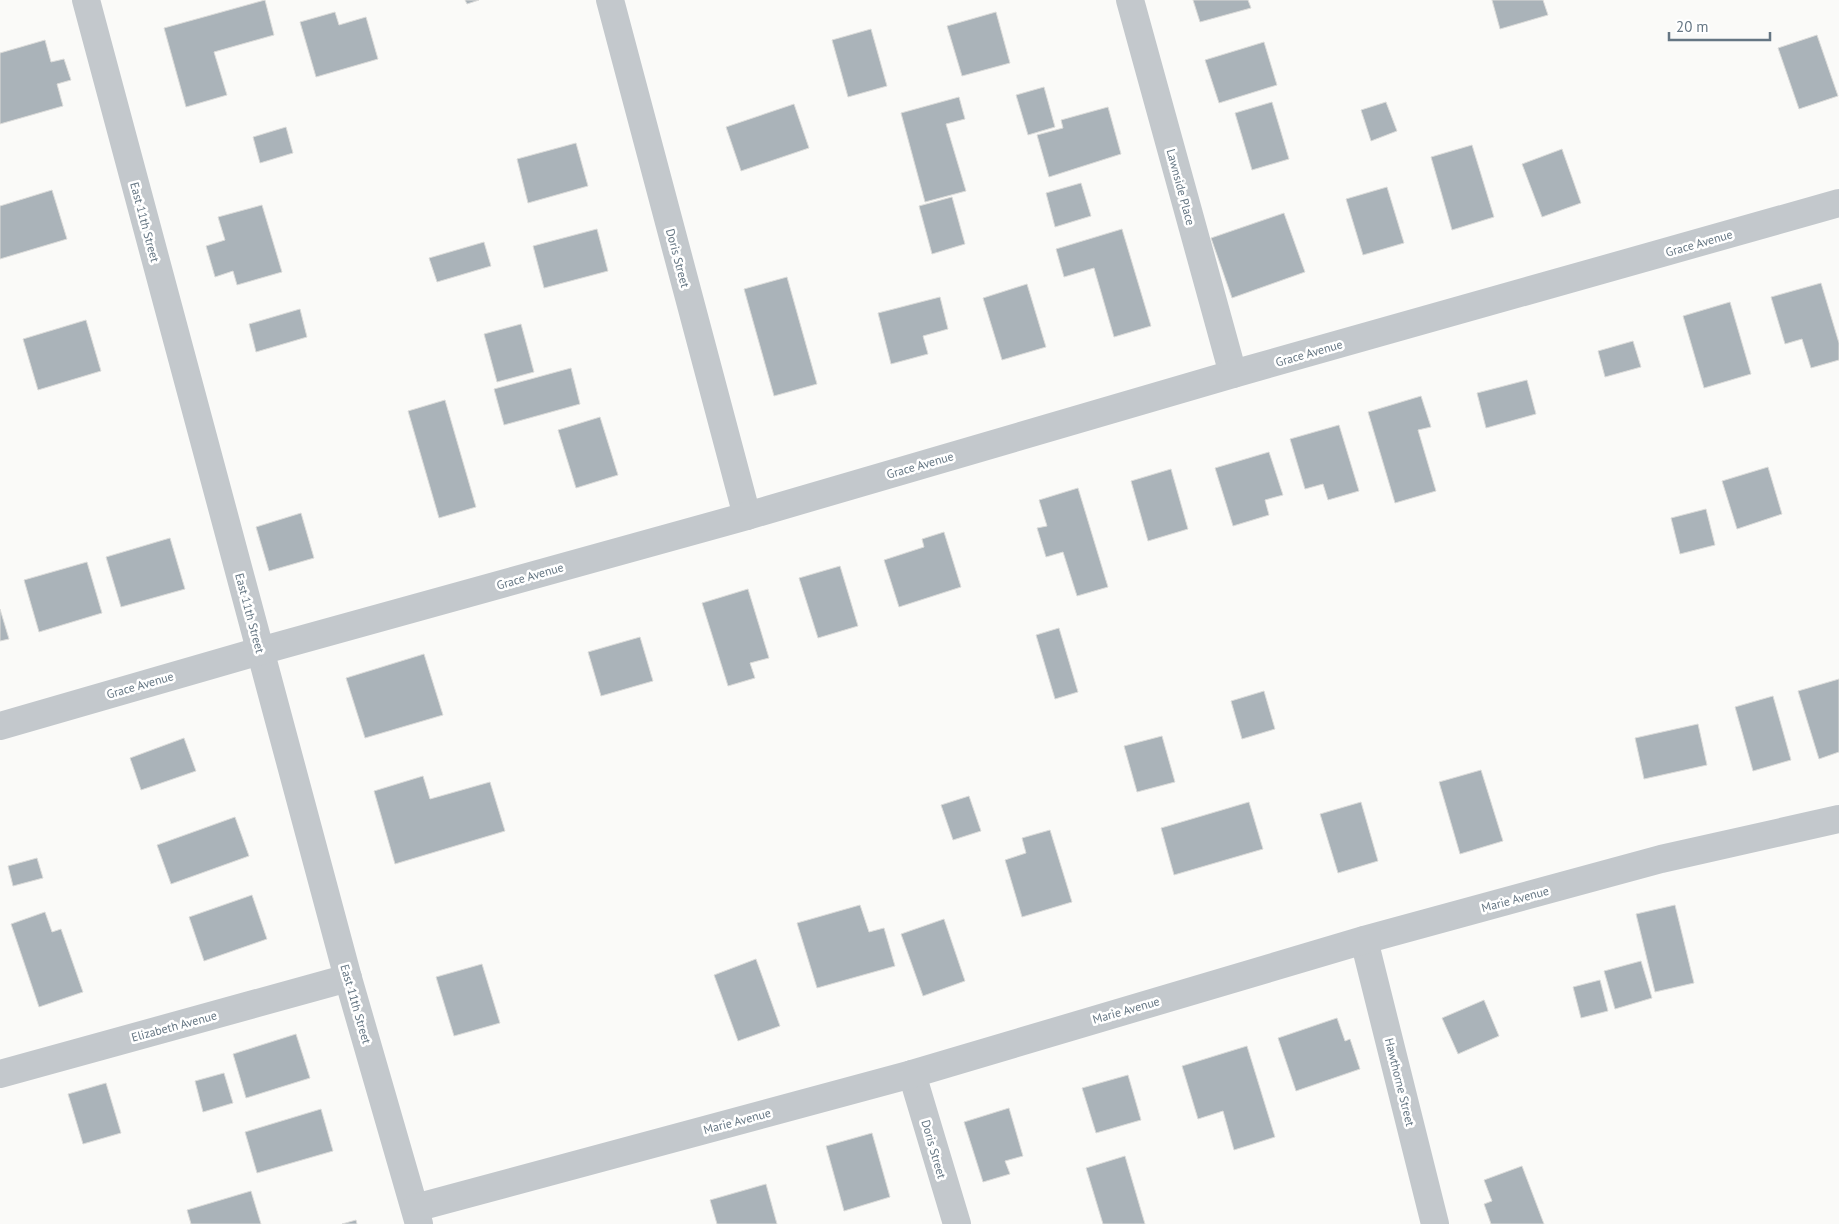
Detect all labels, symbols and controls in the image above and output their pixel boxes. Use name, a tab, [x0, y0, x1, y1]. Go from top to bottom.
scale bar	[1669, 10, 1770, 42]
text: 20 m	[1676, 17, 1709, 36]
street label: Lawnside Place	[1164, 147, 1198, 227]
street label: East 11th Street	[127, 180, 163, 264]
street label: Grace Avenue	[1664, 226, 1734, 260]
street label: Doris Street	[663, 227, 693, 289]
street label: Grace Avenue	[1274, 336, 1344, 370]
street label: Grace Avenue	[885, 448, 955, 482]
street label: Grace Avenue	[495, 559, 565, 593]
street label: East 11th Street	[232, 571, 268, 655]
street label: Grace Avenue	[105, 668, 175, 702]
street label: Marie Avenue	[1480, 883, 1550, 915]
street label: East 11th Street	[337, 962, 375, 1046]
street label: Marie Avenue	[1091, 993, 1161, 1027]
street label: Elizabeth Avenue	[130, 1007, 218, 1045]
street label: Hawthorne Street	[1382, 1036, 1418, 1128]
street label: Marie Avenue	[702, 1105, 772, 1137]
street label: Doris Street	[918, 1118, 950, 1180]

